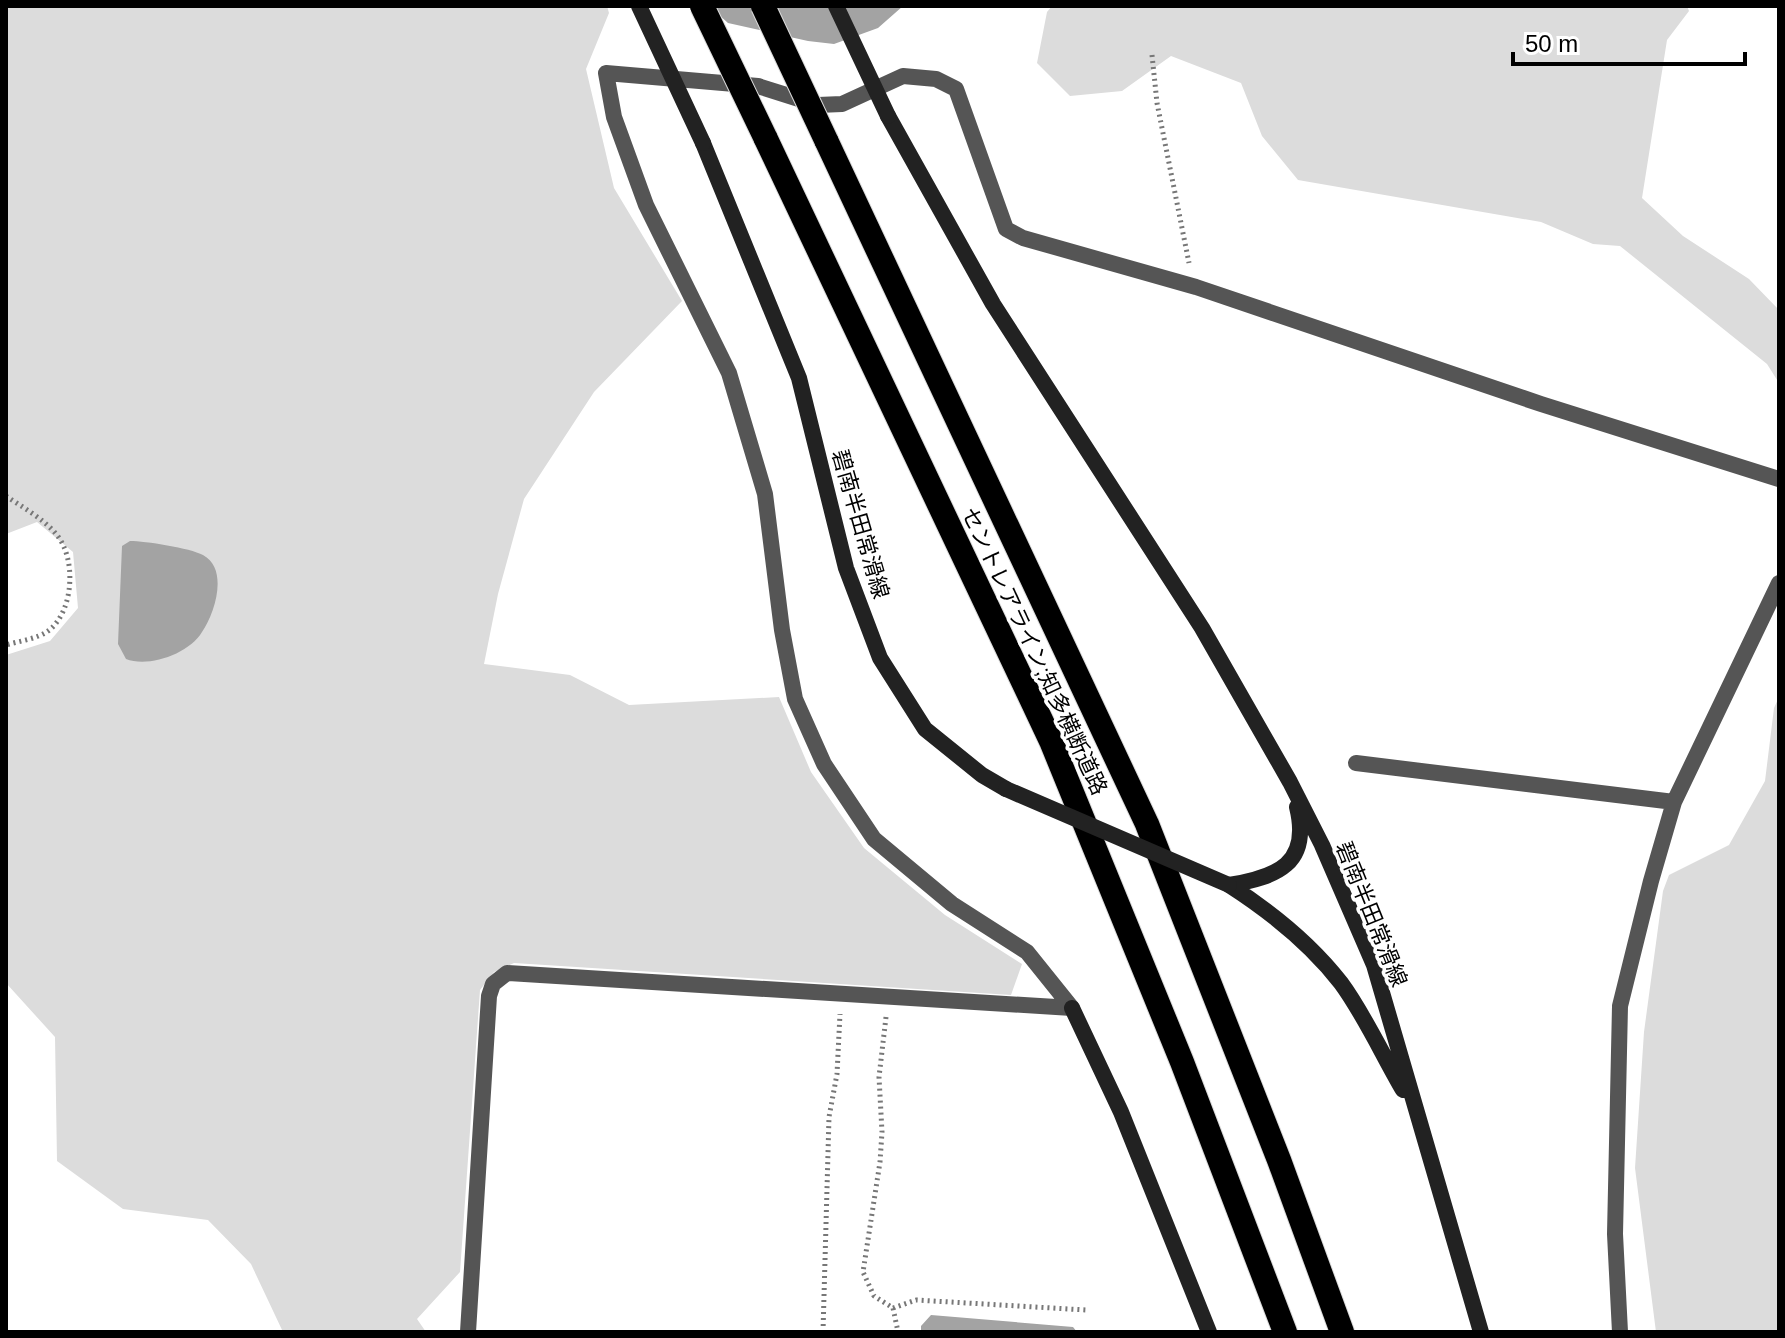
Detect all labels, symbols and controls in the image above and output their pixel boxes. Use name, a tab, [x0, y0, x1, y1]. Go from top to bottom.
scale bar	[1513, 16, 1745, 66]
text: 50 m	[1525, 30, 1578, 57]
street label: 碧南半田常滑線	[827, 447, 894, 602]
street label: セントレアライン;知多横断道路	[957, 504, 1112, 799]
street label: 碧南半田常滑線	[1331, 838, 1412, 990]

